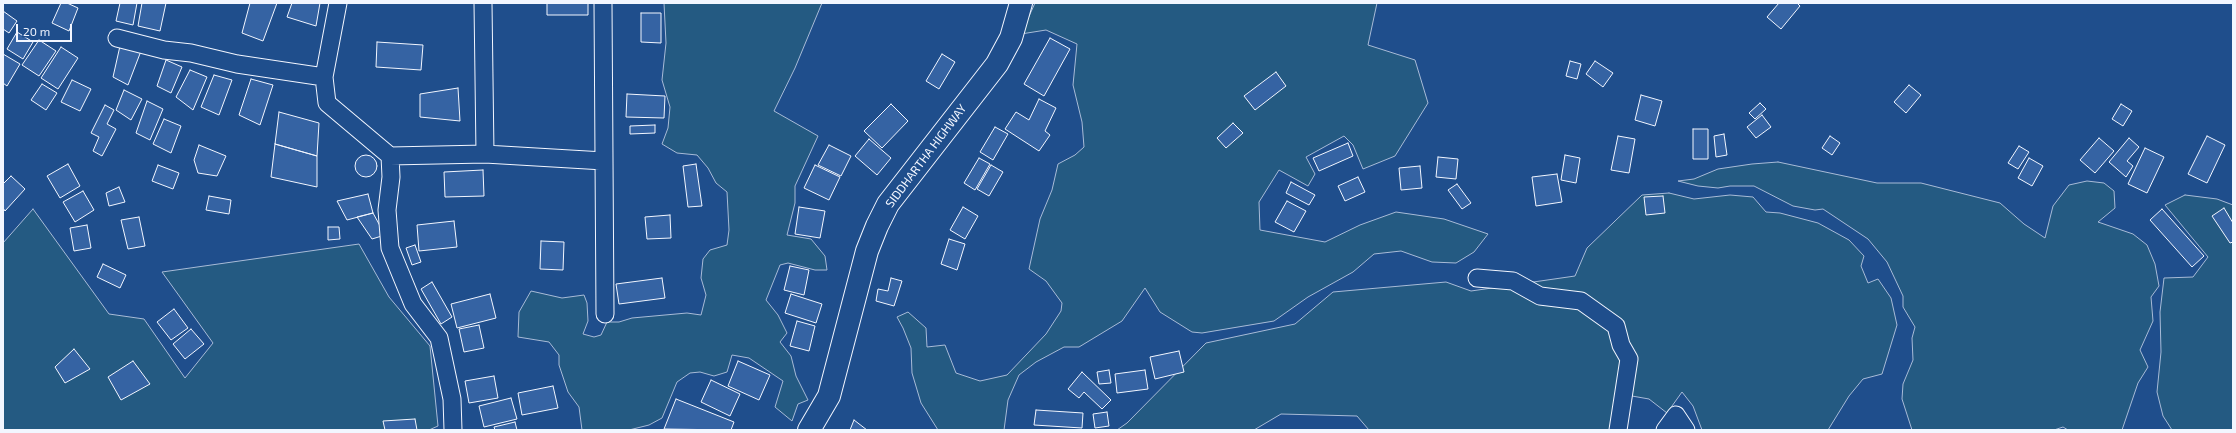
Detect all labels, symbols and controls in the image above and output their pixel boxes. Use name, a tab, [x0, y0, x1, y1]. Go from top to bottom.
scale bar	[18, 16, 74, 42]
text: 20 m	[23, 24, 50, 38]
street label: SIDDHARTHA HIGHWAY	[883, 102, 969, 210]

